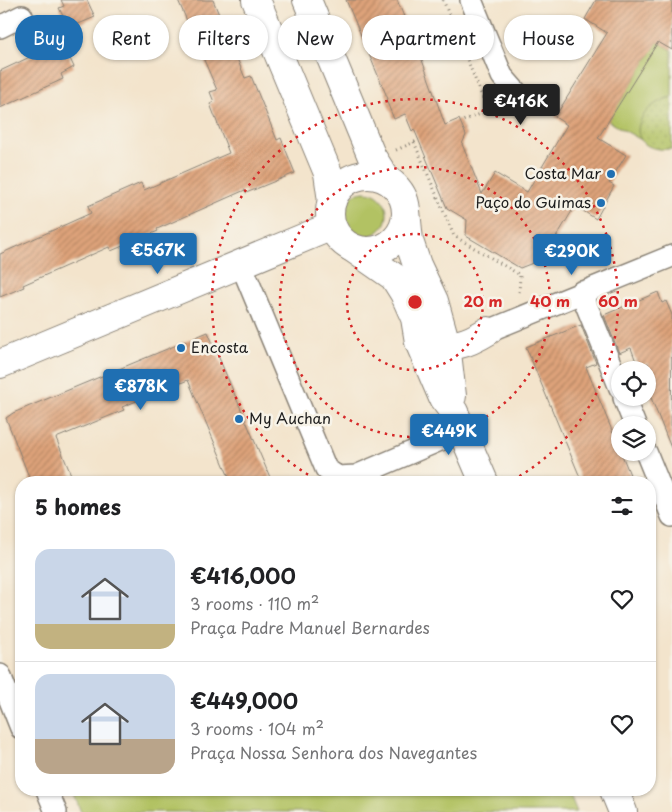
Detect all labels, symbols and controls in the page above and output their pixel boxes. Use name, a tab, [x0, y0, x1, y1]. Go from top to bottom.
chip: Buy	[15, 15, 83, 60]
chip: Rent	[93, 15, 169, 60]
chip: Filters	[179, 15, 268, 60]
chip: New	[278, 15, 352, 60]
chip: Apartment	[362, 15, 494, 60]
chip: House	[504, 15, 593, 60]
pin: €416K	[486, 84, 556, 126]
text: €416K	[494, 88, 548, 112]
place label: Costa Mar	[525, 161, 601, 184]
marker: Costa Mar	[605, 168, 617, 180]
place label: Paço do Guimas	[475, 190, 591, 213]
marker: Paço do Guimas	[595, 197, 607, 209]
pin: €567K	[123, 232, 193, 275]
pin: €290K	[537, 234, 607, 276]
text: €567K	[131, 237, 185, 261]
text: €290K	[544, 238, 600, 262]
text: 20 m	[464, 289, 502, 312]
text: 40 m	[530, 289, 570, 312]
text: 60 m	[598, 289, 638, 312]
centre of rings	[406, 293, 424, 311]
place label: Encosta	[191, 335, 249, 358]
marker: Encosta	[175, 342, 187, 354]
map controls	[611, 361, 656, 461]
button: locate	[611, 361, 656, 406]
pin: €878K	[106, 368, 176, 411]
text: €878K	[114, 373, 168, 397]
place label: My Auchan	[249, 406, 331, 429]
marker: My Auchan	[233, 413, 245, 425]
pin: €449K	[414, 414, 484, 456]
button: layers	[611, 416, 656, 461]
text: €449K	[421, 418, 477, 442]
text: 5 homes	[35, 490, 121, 522]
icon: filters	[608, 492, 636, 520]
text: €416,000	[190, 559, 296, 591]
icon: home	[75, 569, 135, 629]
icon: heart	[608, 585, 636, 613]
text: 3 rooms · 110 m²	[190, 591, 319, 615]
text: Praça Padre Manuel Bernardes	[190, 615, 430, 639]
text: €449,000	[190, 684, 298, 716]
icon: home	[75, 694, 135, 754]
icon: heart	[608, 710, 636, 738]
text: 3 rooms · 104 m²	[190, 716, 324, 740]
text: Praça Nossa Senhora dos Navegantes	[190, 740, 477, 764]

